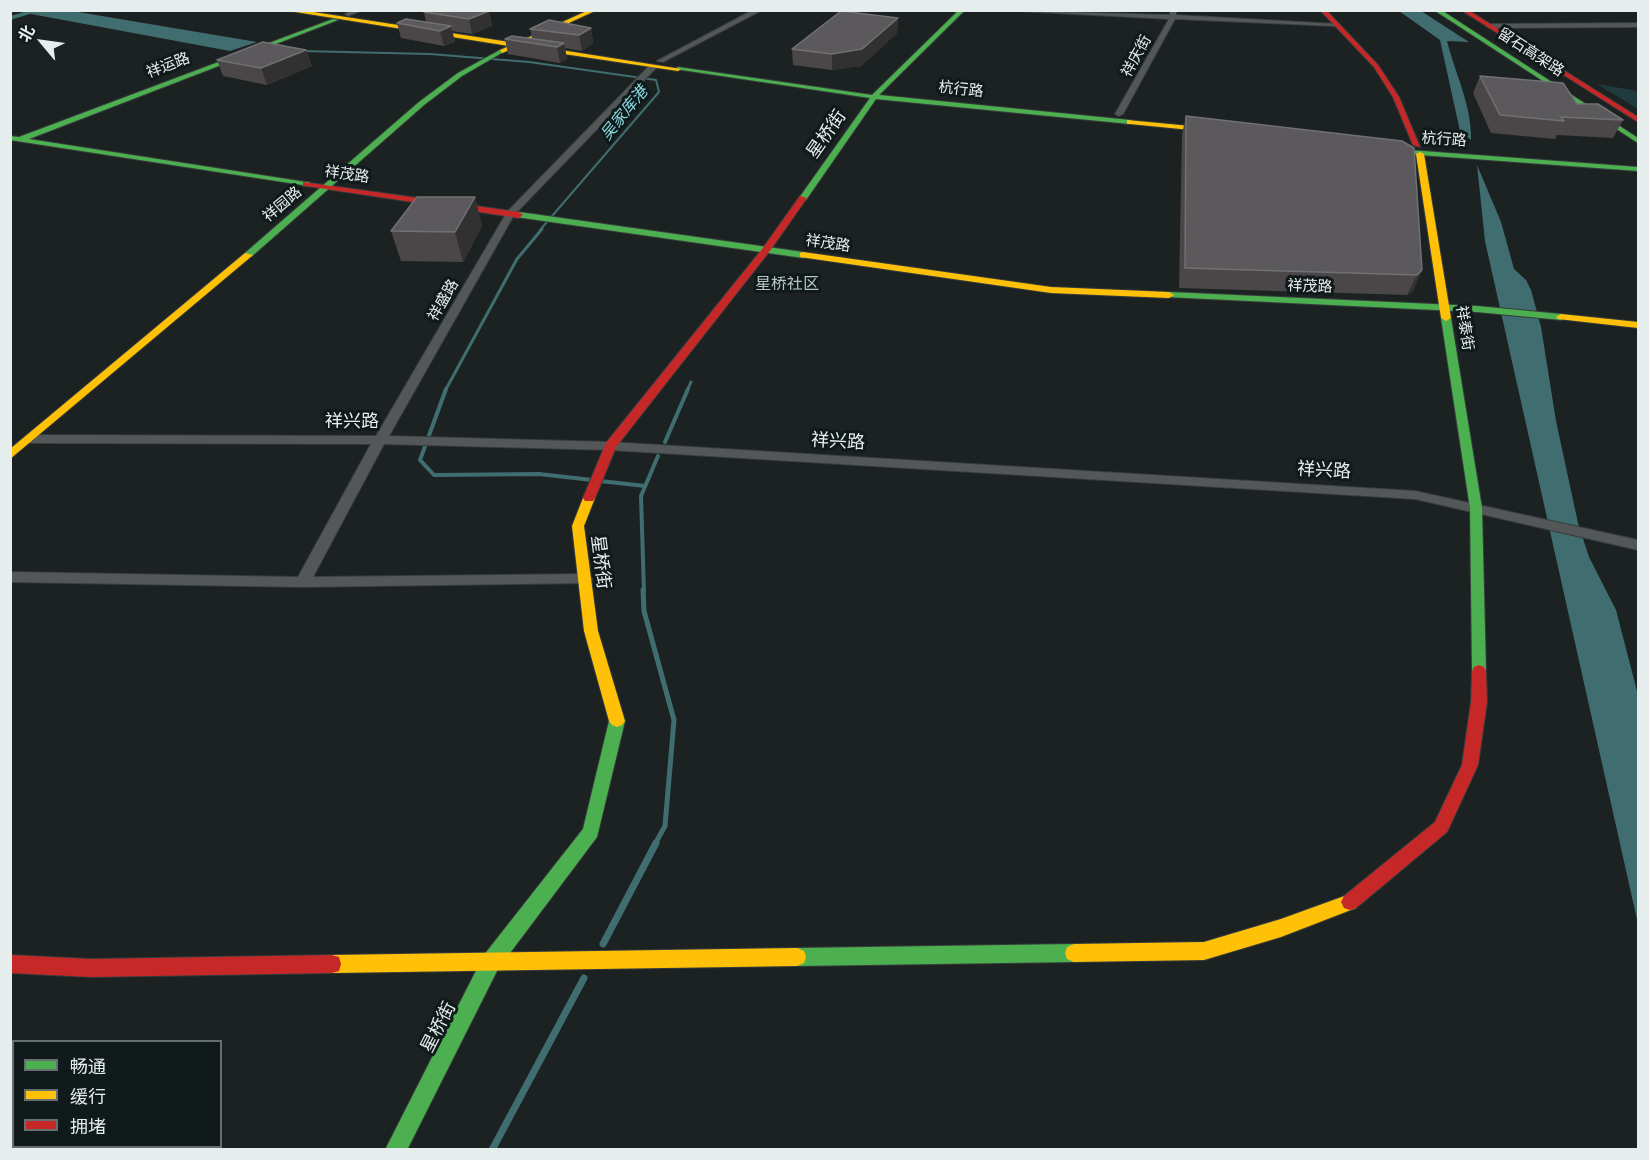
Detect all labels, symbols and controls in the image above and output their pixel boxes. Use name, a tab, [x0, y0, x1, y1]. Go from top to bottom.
north arrow	[12, 12, 72, 72]
text: 北	[14, 22, 38, 45]
street label: 留石高架路	[1495, 24, 1567, 80]
street label: 祥庆街	[1117, 32, 1155, 80]
street label: 祥运路	[144, 49, 192, 81]
street label: 杭行路	[938, 78, 984, 100]
water label: 吴家库港	[596, 82, 652, 144]
street label: 星桥街	[802, 106, 850, 162]
street label: 杭行路	[1421, 128, 1467, 150]
street label: 祥茂路	[323, 162, 371, 186]
street label: 祥园路	[259, 183, 305, 225]
street label: 祥茂路	[804, 231, 852, 255]
district label: 星桥社区	[755, 274, 819, 294]
street label: 祥盛路	[424, 276, 462, 324]
street label: 祥茂路	[1287, 276, 1333, 296]
street label: 祥泰街	[1453, 304, 1477, 352]
street label: 祥兴路	[325, 410, 379, 432]
street label: 祥兴路	[810, 429, 866, 453]
street label: 祥兴路	[1296, 458, 1352, 482]
street label: 星桥街	[587, 534, 615, 590]
street label: 星桥街	[416, 998, 460, 1056]
legend	[12, 1040, 222, 1148]
text: 畅通	[70, 1056, 106, 1076]
text: 缓行	[70, 1086, 106, 1106]
text: 拥堵	[70, 1116, 106, 1136]

